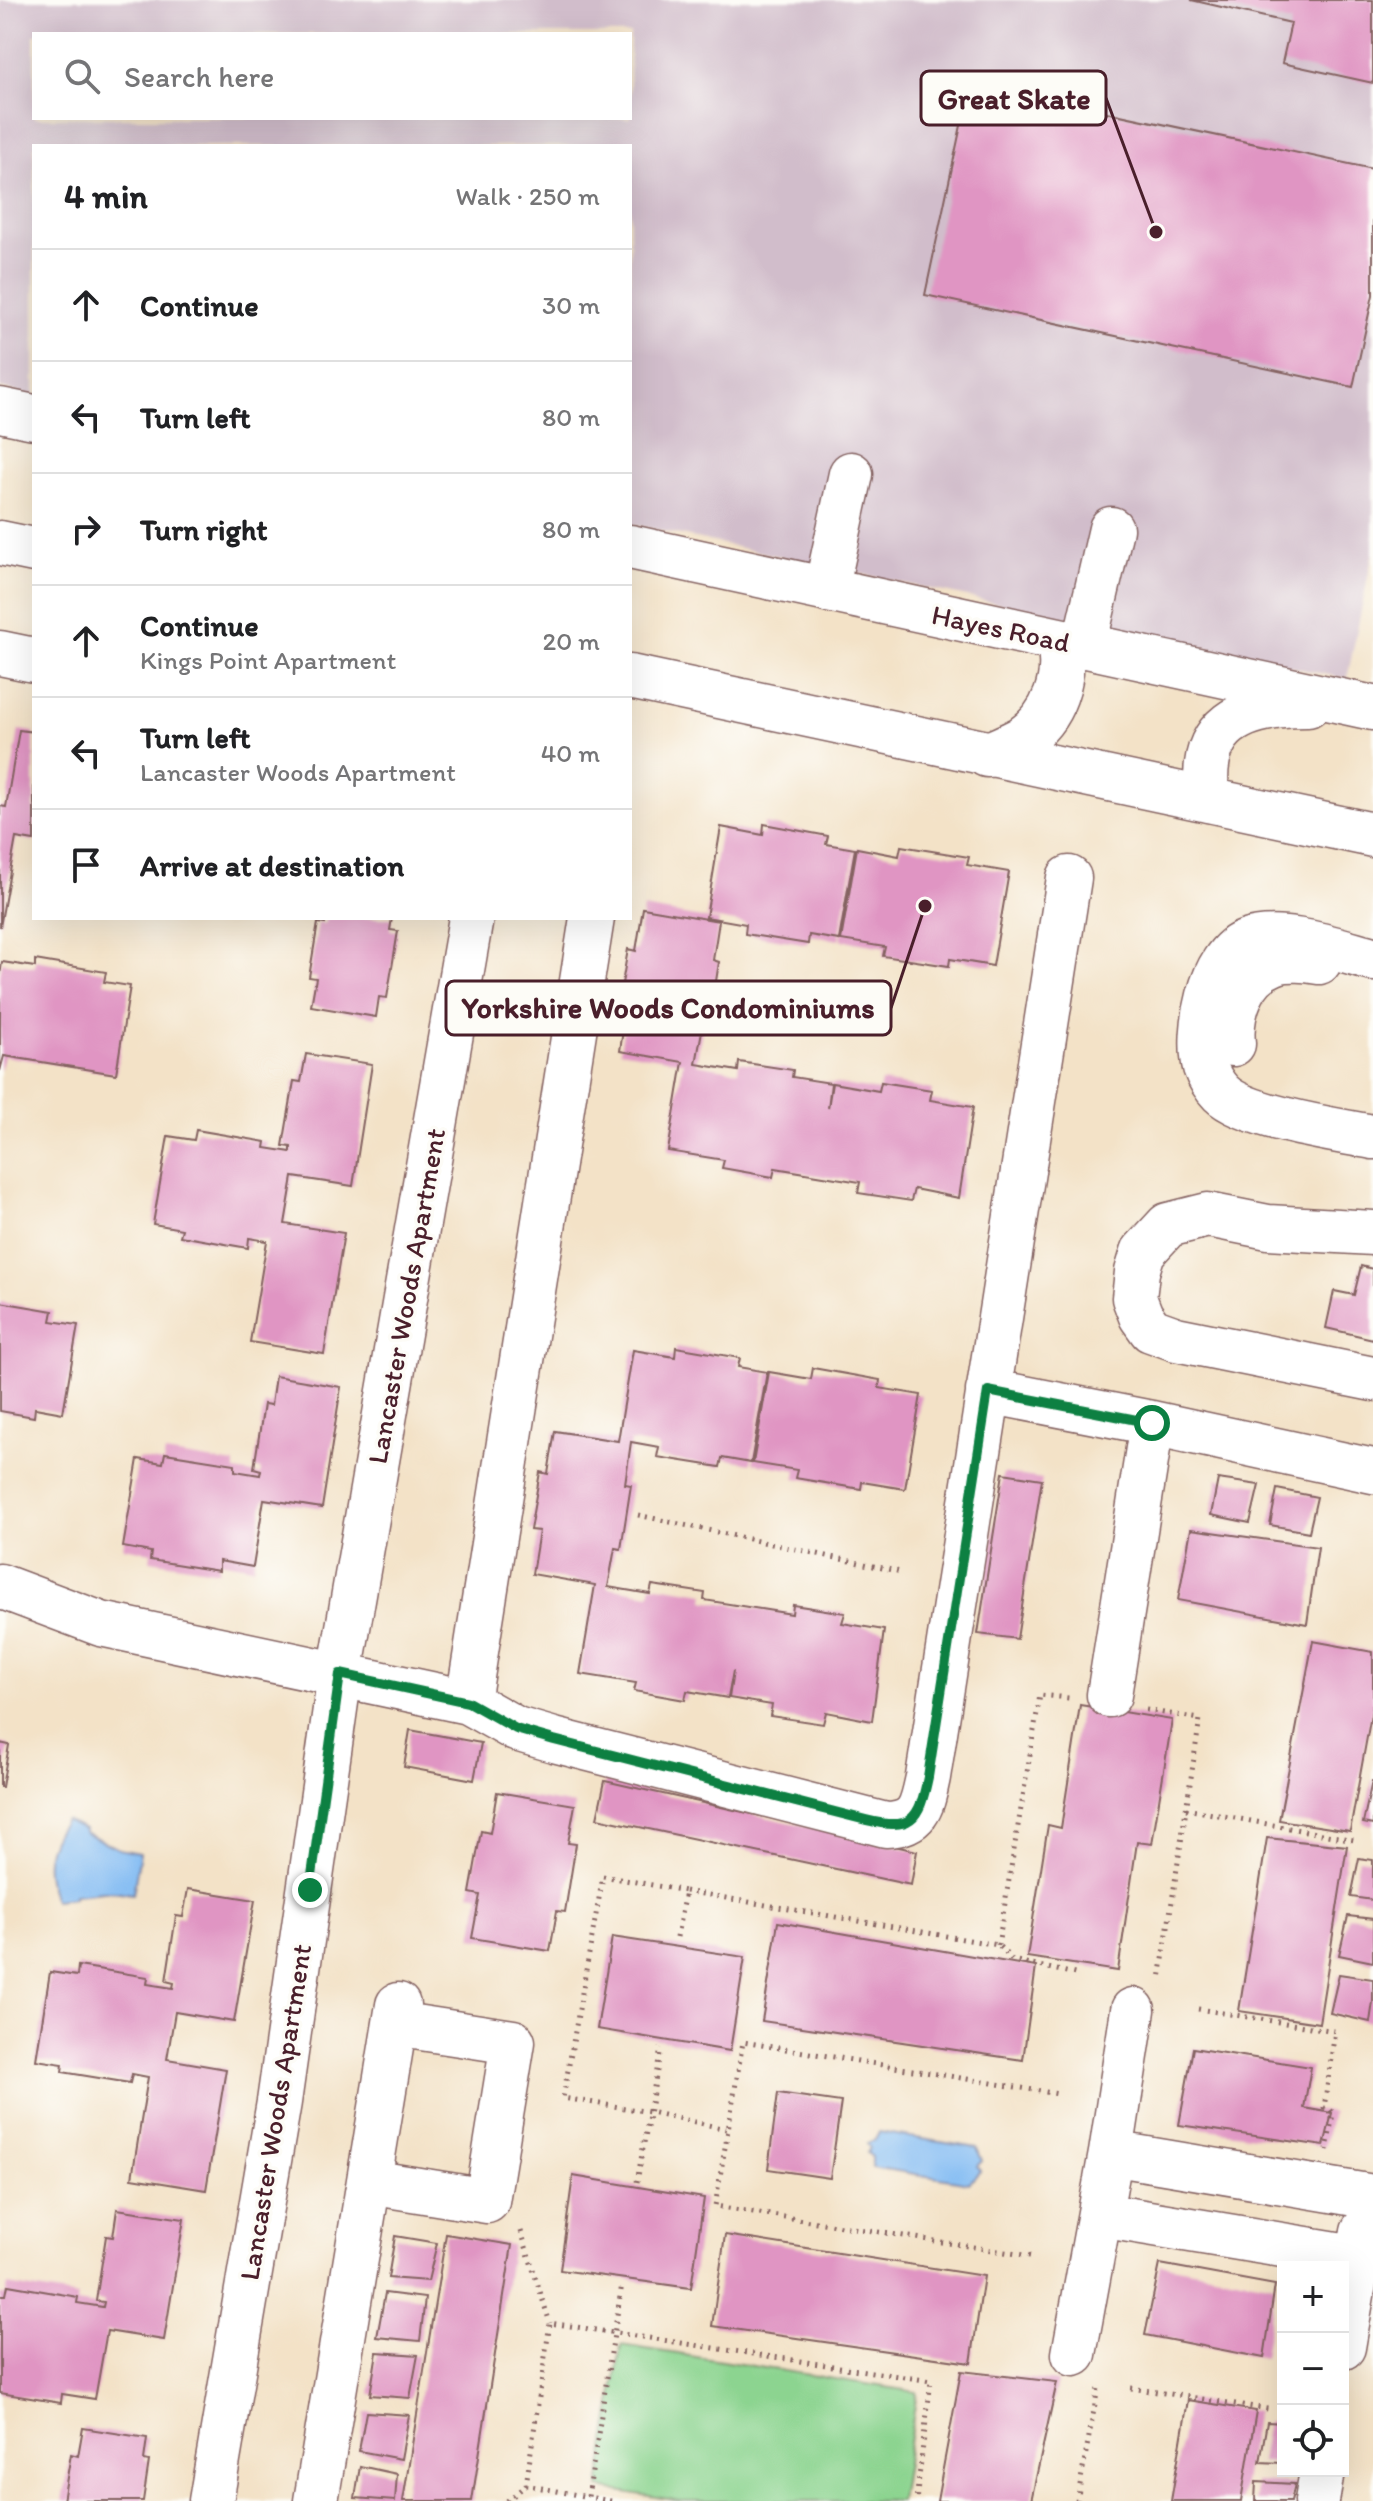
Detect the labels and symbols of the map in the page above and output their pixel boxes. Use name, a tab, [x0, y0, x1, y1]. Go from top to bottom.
callout: Great Skate	[921, 71, 1106, 125]
text: Great Skate	[937, 80, 1091, 117]
street label: Hayes Road	[929, 597, 1073, 659]
callout: Yorkshire Woods Condominiums	[446, 981, 891, 1035]
text: Yorkshire Woods Condominiums	[460, 989, 875, 1026]
street label: Lancaster Woods Apartment	[360, 1125, 452, 1467]
route start	[1134, 1405, 1170, 1441]
route end	[292, 1872, 328, 1908]
street label: Lancaster Woods Apartment	[232, 1941, 318, 2283]

